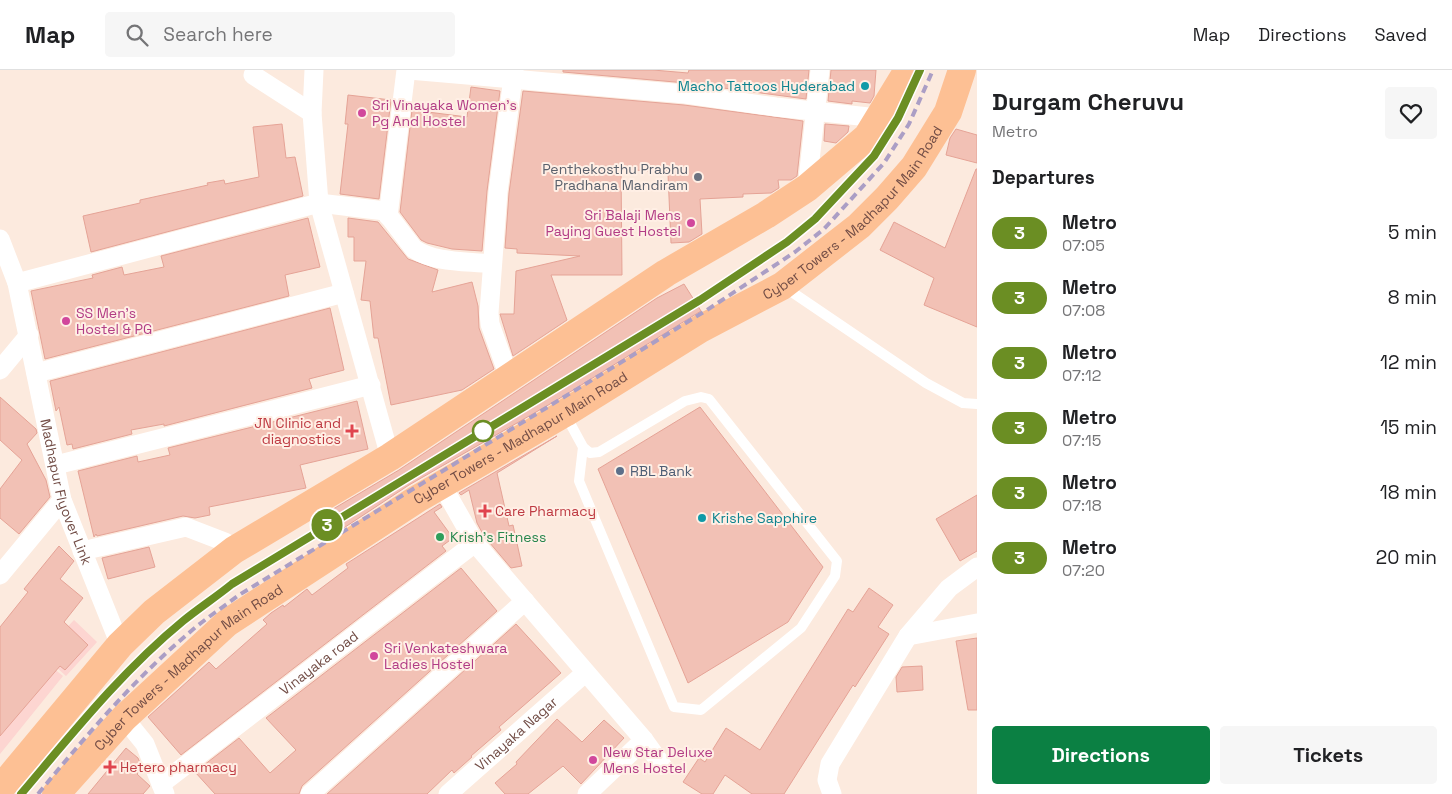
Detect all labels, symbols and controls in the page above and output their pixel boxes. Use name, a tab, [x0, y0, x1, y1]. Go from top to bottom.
search box	[105, 12, 455, 57]
text: Map	[25, 19, 75, 50]
icon: search	[123, 21, 151, 49]
text: Search here	[163, 22, 273, 47]
text: Map	[1193, 23, 1230, 46]
text: Directions	[1258, 23, 1347, 46]
text: Saved	[1375, 23, 1427, 46]
place label: Macho Tattoos Hyderabad	[678, 77, 855, 95]
marker: Macho Tattoos Hyderabad	[859, 80, 871, 92]
text: Durgam Cheruvu	[992, 86, 1184, 117]
button: heart	[1385, 87, 1437, 139]
place label: Sri Vinayaka Women's Pg And Hostel	[372, 96, 517, 130]
marker: Sri Vinayaka Women's Pg And Hostel	[356, 107, 368, 119]
text: Metro	[992, 121, 1038, 142]
street label: Cyber Towers - Madhapur Main Road	[759, 122, 946, 304]
place label: Penthekosthu Prabhu Pradhana Mandiram	[542, 160, 688, 194]
text: Departures	[992, 165, 1095, 190]
marker: Penthekosthu Prabhu Pradhana Mandiram	[692, 171, 704, 183]
place label: Sri Balaji Mens Paying Guest Hostel	[545, 206, 681, 240]
text: Metro	[1062, 210, 1117, 235]
marker: Sri Balaji Mens Paying Guest Hostel	[685, 217, 697, 229]
text: 5 min	[1388, 220, 1437, 245]
text: 3	[1014, 221, 1025, 244]
text: 07:05	[1062, 235, 1105, 256]
text: Metro	[1062, 275, 1117, 300]
text: 8 min	[1388, 285, 1437, 310]
text: 3	[1014, 286, 1025, 309]
text: 07:08	[1062, 300, 1105, 321]
place label: SS Men's Hostel & PG	[76, 304, 152, 338]
marker: SS Men's Hostel & PG	[60, 315, 72, 327]
text: Metro	[1062, 340, 1117, 365]
text: 12 min	[1380, 350, 1437, 375]
text: 3	[1014, 351, 1025, 374]
text: 07:12	[1062, 365, 1101, 386]
street label: Cyber Towers - Madhapur Main Road	[410, 367, 631, 508]
text: Metro	[1062, 405, 1117, 430]
place label: JN Clinic and diagnostics	[254, 414, 341, 448]
text: 15 min	[1380, 415, 1437, 440]
text: 3	[1014, 416, 1025, 439]
street label: Madhapur Flyover Link	[36, 417, 96, 568]
unlabelled marker	[472, 420, 494, 442]
marker: JN Clinic and diagnostics	[345, 424, 359, 438]
text: 07:15	[1062, 430, 1101, 451]
place label: RBL Bank	[630, 462, 693, 480]
marker: RBL Bank	[614, 465, 626, 477]
text: Metro	[1062, 470, 1117, 495]
text: 18 min	[1380, 480, 1437, 505]
text: 3	[1014, 481, 1025, 504]
text: 07:18	[1062, 495, 1102, 516]
place label: Care Pharmacy	[495, 502, 596, 520]
marker: Care Pharmacy	[479, 505, 491, 517]
line badge: 3	[311, 509, 343, 541]
place label: Krishe Sapphire	[712, 509, 817, 527]
marker: Krishe Sapphire	[696, 512, 708, 524]
text: 3	[322, 513, 332, 536]
place label: Krish's Fitness	[450, 528, 546, 546]
marker: Krish's Fitness	[434, 531, 446, 543]
text: Metro	[1062, 535, 1117, 560]
text: 20 min	[1376, 545, 1437, 570]
text: 3	[1014, 546, 1025, 569]
text: 07:20	[1062, 560, 1105, 581]
street label: Cyber Towers - Madhapur Main Road	[90, 580, 286, 755]
street label: Vinayaka road	[276, 627, 362, 699]
place label: Sri Venkateshwara Ladies Hostel	[384, 639, 507, 673]
marker: Sri Venkateshwara Ladies Hostel	[368, 650, 380, 662]
street label: Vinayaka Nagar	[471, 693, 561, 775]
button: Directions	[992, 726, 1210, 784]
button: Tickets	[1220, 726, 1437, 784]
place label: New Star Deluxe Mens Hostel	[603, 743, 713, 777]
marker: New Star Deluxe Mens Hostel	[587, 754, 599, 766]
place label: Hetero pharmacy	[120, 758, 237, 776]
marker: Hetero pharmacy	[104, 761, 116, 773]

